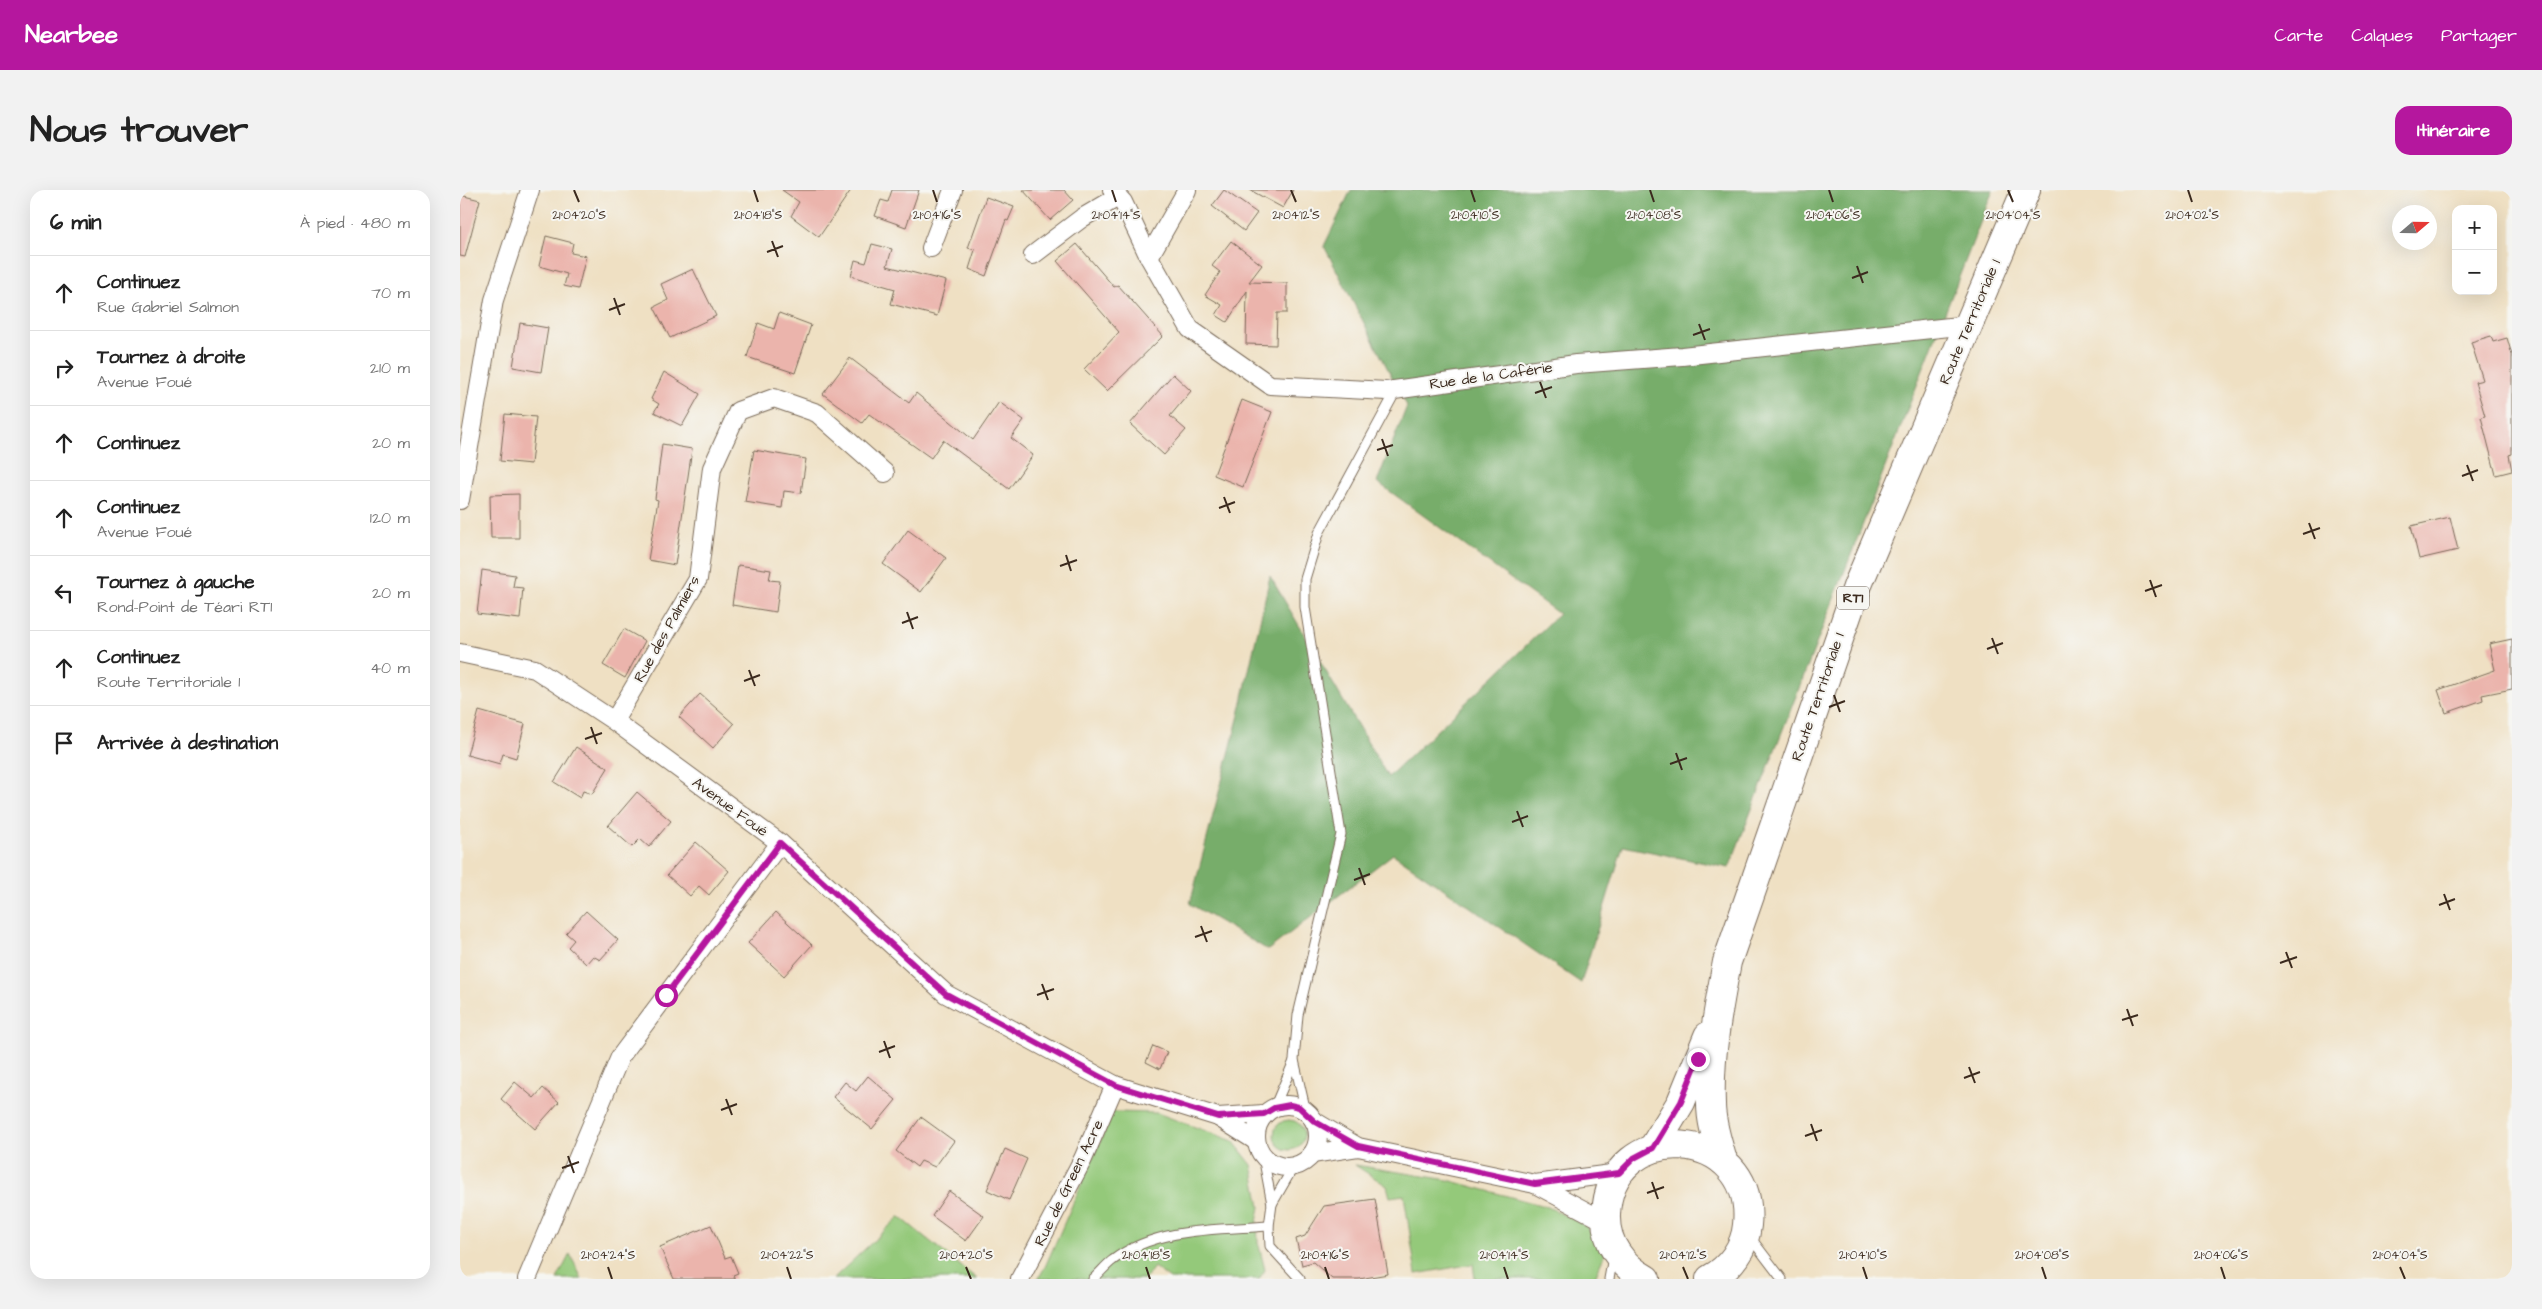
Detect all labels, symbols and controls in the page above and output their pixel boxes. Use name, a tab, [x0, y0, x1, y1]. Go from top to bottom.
text: Nearbee	[25, 18, 118, 52]
text: Carte	[2274, 23, 2323, 48]
text: Calques	[2351, 23, 2413, 48]
text: Partager	[2441, 23, 2517, 48]
text: Nous trouver	[30, 106, 248, 155]
button: Itinéraire	[2395, 106, 2512, 155]
north arrow	[2392, 205, 2437, 250]
map controls	[2452, 205, 2497, 295]
button: +	[2452, 205, 2497, 250]
text: 21°04'20"S	[552, 207, 606, 224]
text: 21°04'18"S	[734, 207, 783, 224]
text: 21°04'16"S	[913, 207, 961, 224]
text: 21°04'14"S	[1092, 207, 1141, 224]
text: 21°04'12"S	[1272, 207, 1320, 224]
text: 21°04'10"S	[1451, 207, 1499, 224]
text: 21°04'08"S	[1627, 207, 1682, 224]
text: 21°04'06"S	[1806, 207, 1860, 224]
text: 21°04'04"S	[1985, 207, 2041, 224]
text: 21°04'02"S	[2165, 207, 2219, 224]
text: 6 min	[50, 208, 102, 237]
text: À pied · 480 m	[300, 212, 410, 234]
button: −	[2452, 250, 2497, 295]
street label: Route Territoriale 1	[1934, 256, 2006, 388]
text: Continuez	[97, 269, 180, 296]
icon: ahead	[50, 279, 78, 307]
text: 70 m	[371, 282, 410, 304]
text: Rue Gabriel Salmon	[97, 296, 239, 318]
text: Tournez à droite	[97, 344, 245, 371]
icon: right	[50, 354, 78, 382]
text: 210 m	[370, 357, 410, 379]
street label: Rue de la Caférie	[1428, 357, 1554, 395]
text: Avenue Foué	[97, 371, 192, 393]
icon: ahead	[50, 429, 78, 457]
text: Continuez	[97, 430, 180, 457]
text: 20 m	[372, 432, 410, 454]
text: Continuez	[97, 494, 180, 521]
icon: ahead	[50, 504, 78, 532]
text: 120 m	[370, 507, 410, 529]
text: Avenue Foué	[97, 521, 192, 543]
text: Tournez à gauche	[97, 569, 255, 596]
street label: Rue des Palmiers	[629, 571, 705, 686]
icon: left	[50, 579, 78, 607]
text: 20 m	[372, 582, 410, 604]
road number: RT1	[1837, 586, 1869, 609]
text: Rond-Point de Téari RT1	[97, 596, 272, 618]
street label: Route Territoriale 1	[1786, 630, 1850, 764]
text: Continuez	[97, 644, 180, 671]
icon: ahead	[50, 654, 78, 682]
text: 40 m	[370, 657, 410, 679]
text: Route Territoriale 1	[97, 671, 240, 693]
icon: arrive	[50, 729, 78, 757]
text: Arrivée à destination	[97, 730, 278, 757]
street label: Avenue Foué	[688, 772, 772, 842]
route start	[655, 984, 678, 1007]
route end	[1687, 1048, 1710, 1071]
street label: Rue de Green Acre	[1029, 1116, 1109, 1250]
text: 21°04'24"S	[581, 1247, 635, 1264]
text: 21°04'22"S	[760, 1247, 814, 1264]
text: 21°04'20"S	[939, 1247, 993, 1264]
text: 21°04'18"S	[1122, 1247, 1171, 1264]
text: 21°04'16"S	[1301, 1247, 1349, 1264]
text: 21°04'14"S	[1480, 1247, 1529, 1264]
text: 21°04'12"S	[1659, 1247, 1707, 1264]
text: 21°04'10"S	[1839, 1247, 1887, 1264]
text: 21°04'08"S	[2015, 1247, 2070, 1264]
text: 21°04'06"S	[2194, 1247, 2248, 1264]
text: 21°04'04"S	[2372, 1247, 2428, 1264]

